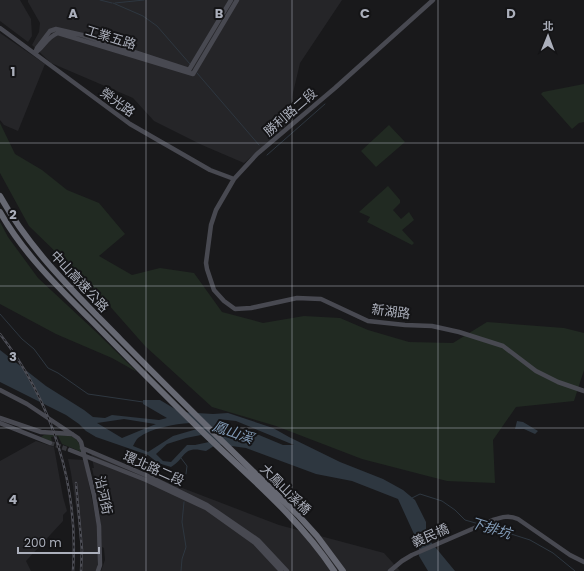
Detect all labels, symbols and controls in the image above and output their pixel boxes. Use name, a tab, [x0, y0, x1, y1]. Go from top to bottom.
text: A	[68, 4, 78, 23]
text: B	[215, 4, 224, 23]
text: C	[360, 4, 370, 23]
text: D	[506, 4, 516, 23]
north arrow	[528, 16, 568, 56]
text: 北	[543, 18, 554, 34]
street label: 工業五路	[83, 21, 139, 54]
text: 1	[11, 62, 15, 81]
street label: 榮光路	[96, 83, 139, 122]
street label: 勝利路二段	[260, 84, 321, 141]
text: 2	[9, 205, 17, 224]
street label: 中山高速公路	[46, 246, 113, 316]
street label: 新湖路	[370, 300, 411, 323]
text: 3	[9, 347, 17, 366]
water label: 鳳山溪	[210, 416, 258, 449]
street label: 環北路二段	[120, 447, 187, 490]
street label: 大鳳山溪橋	[256, 460, 315, 519]
street label: 沿河街	[90, 474, 117, 516]
text: 4	[9, 490, 18, 509]
water label: 下排坑	[468, 512, 516, 544]
street label: 義民橋	[409, 519, 452, 552]
scale bar	[18, 529, 99, 555]
text: 200 m	[24, 534, 62, 551]

